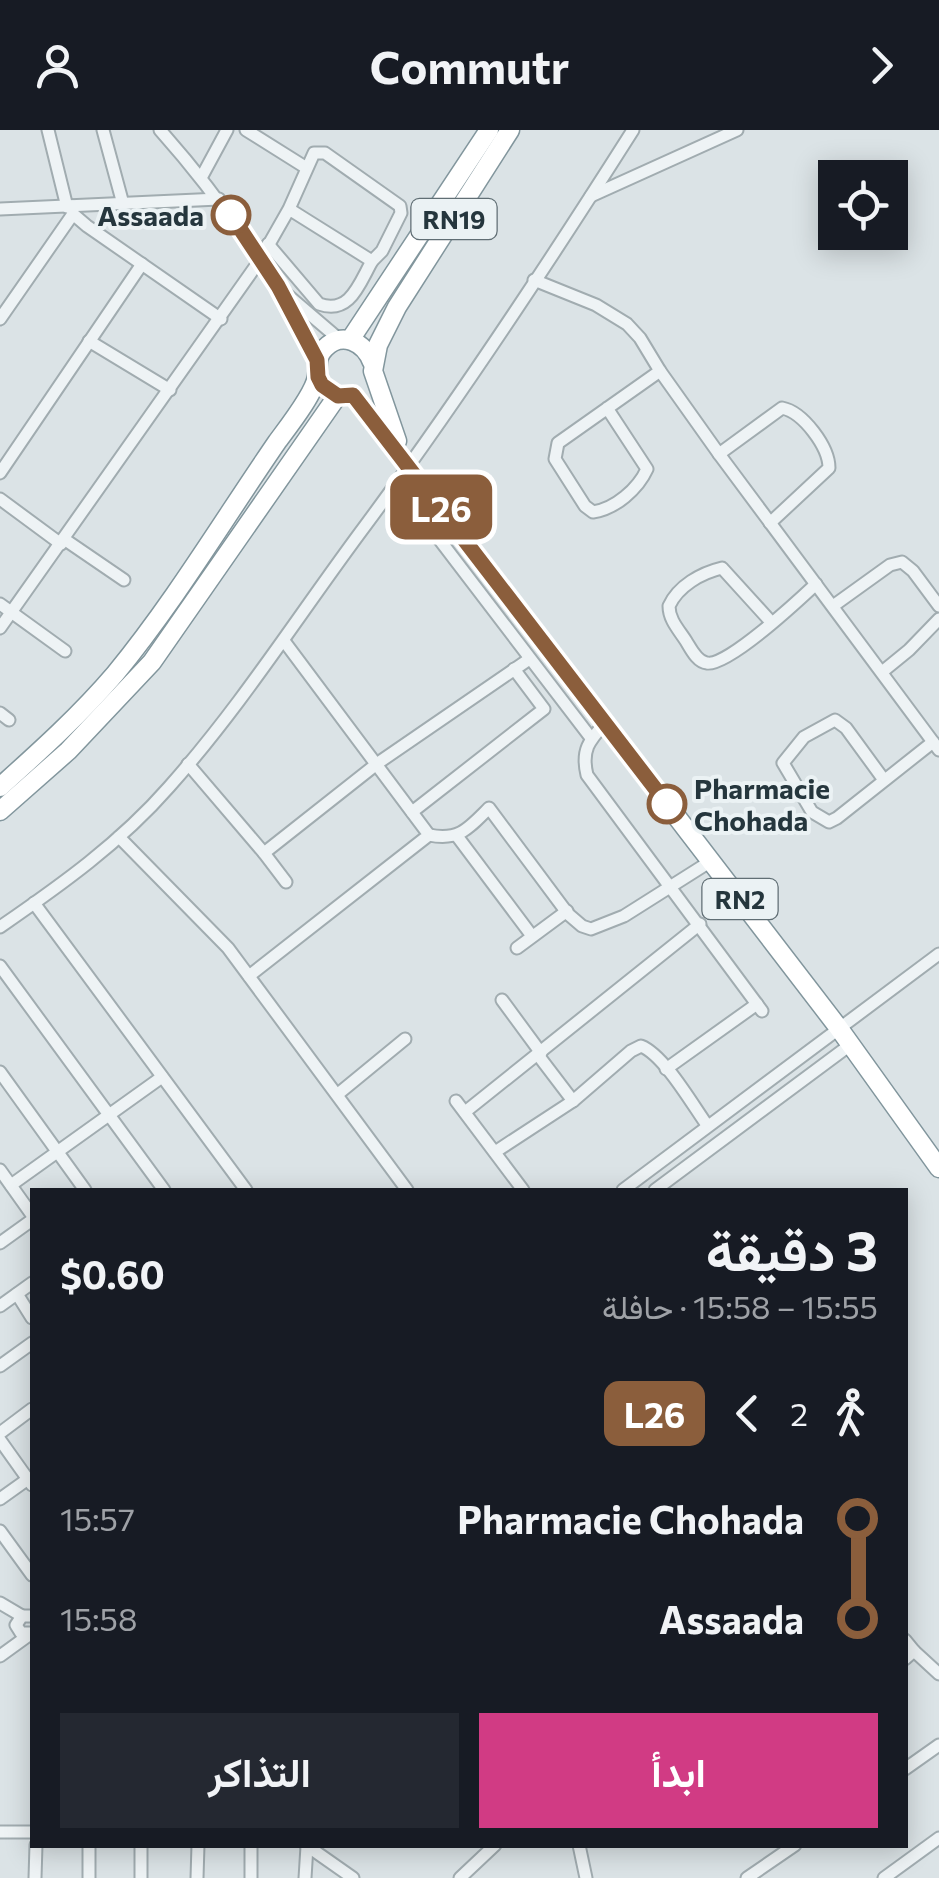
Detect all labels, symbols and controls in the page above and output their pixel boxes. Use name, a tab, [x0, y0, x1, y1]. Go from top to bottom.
icon: person	[30, 38, 85, 93]
text: Commutr	[370, 38, 569, 93]
icon: forward	[854, 38, 909, 93]
map controls	[818, 160, 908, 250]
button: locate	[818, 160, 908, 250]
marker: Assaada	[212, 196, 250, 234]
place label: Assaada	[97, 198, 204, 232]
road number: RN19	[412, 199, 496, 239]
line badge: L26	[384, 474, 498, 540]
text: L26	[410, 486, 472, 529]
place label: Pharmacie Chohada	[694, 771, 830, 837]
marker: Pharmacie Chohada	[648, 785, 686, 823]
road number: RN2	[702, 879, 778, 919]
text: 3 دقيقة	[706, 1215, 878, 1282]
text: $0.60	[60, 1250, 165, 1297]
text: 15:55 – 15:58 · حافلة	[602, 1286, 878, 1326]
icon: back	[720, 1386, 775, 1441]
icon: walk	[823, 1386, 878, 1441]
text: L26	[624, 1392, 685, 1435]
text: 2	[790, 1393, 808, 1433]
text: Pharmacie Chohada	[457, 1495, 804, 1542]
text: 15:57	[60, 1498, 135, 1538]
text: Assaada	[659, 1595, 804, 1642]
text: 15:58	[60, 1598, 137, 1638]
button: التذاكر	[60, 1713, 459, 1828]
button: ابدأ	[479, 1713, 878, 1828]

